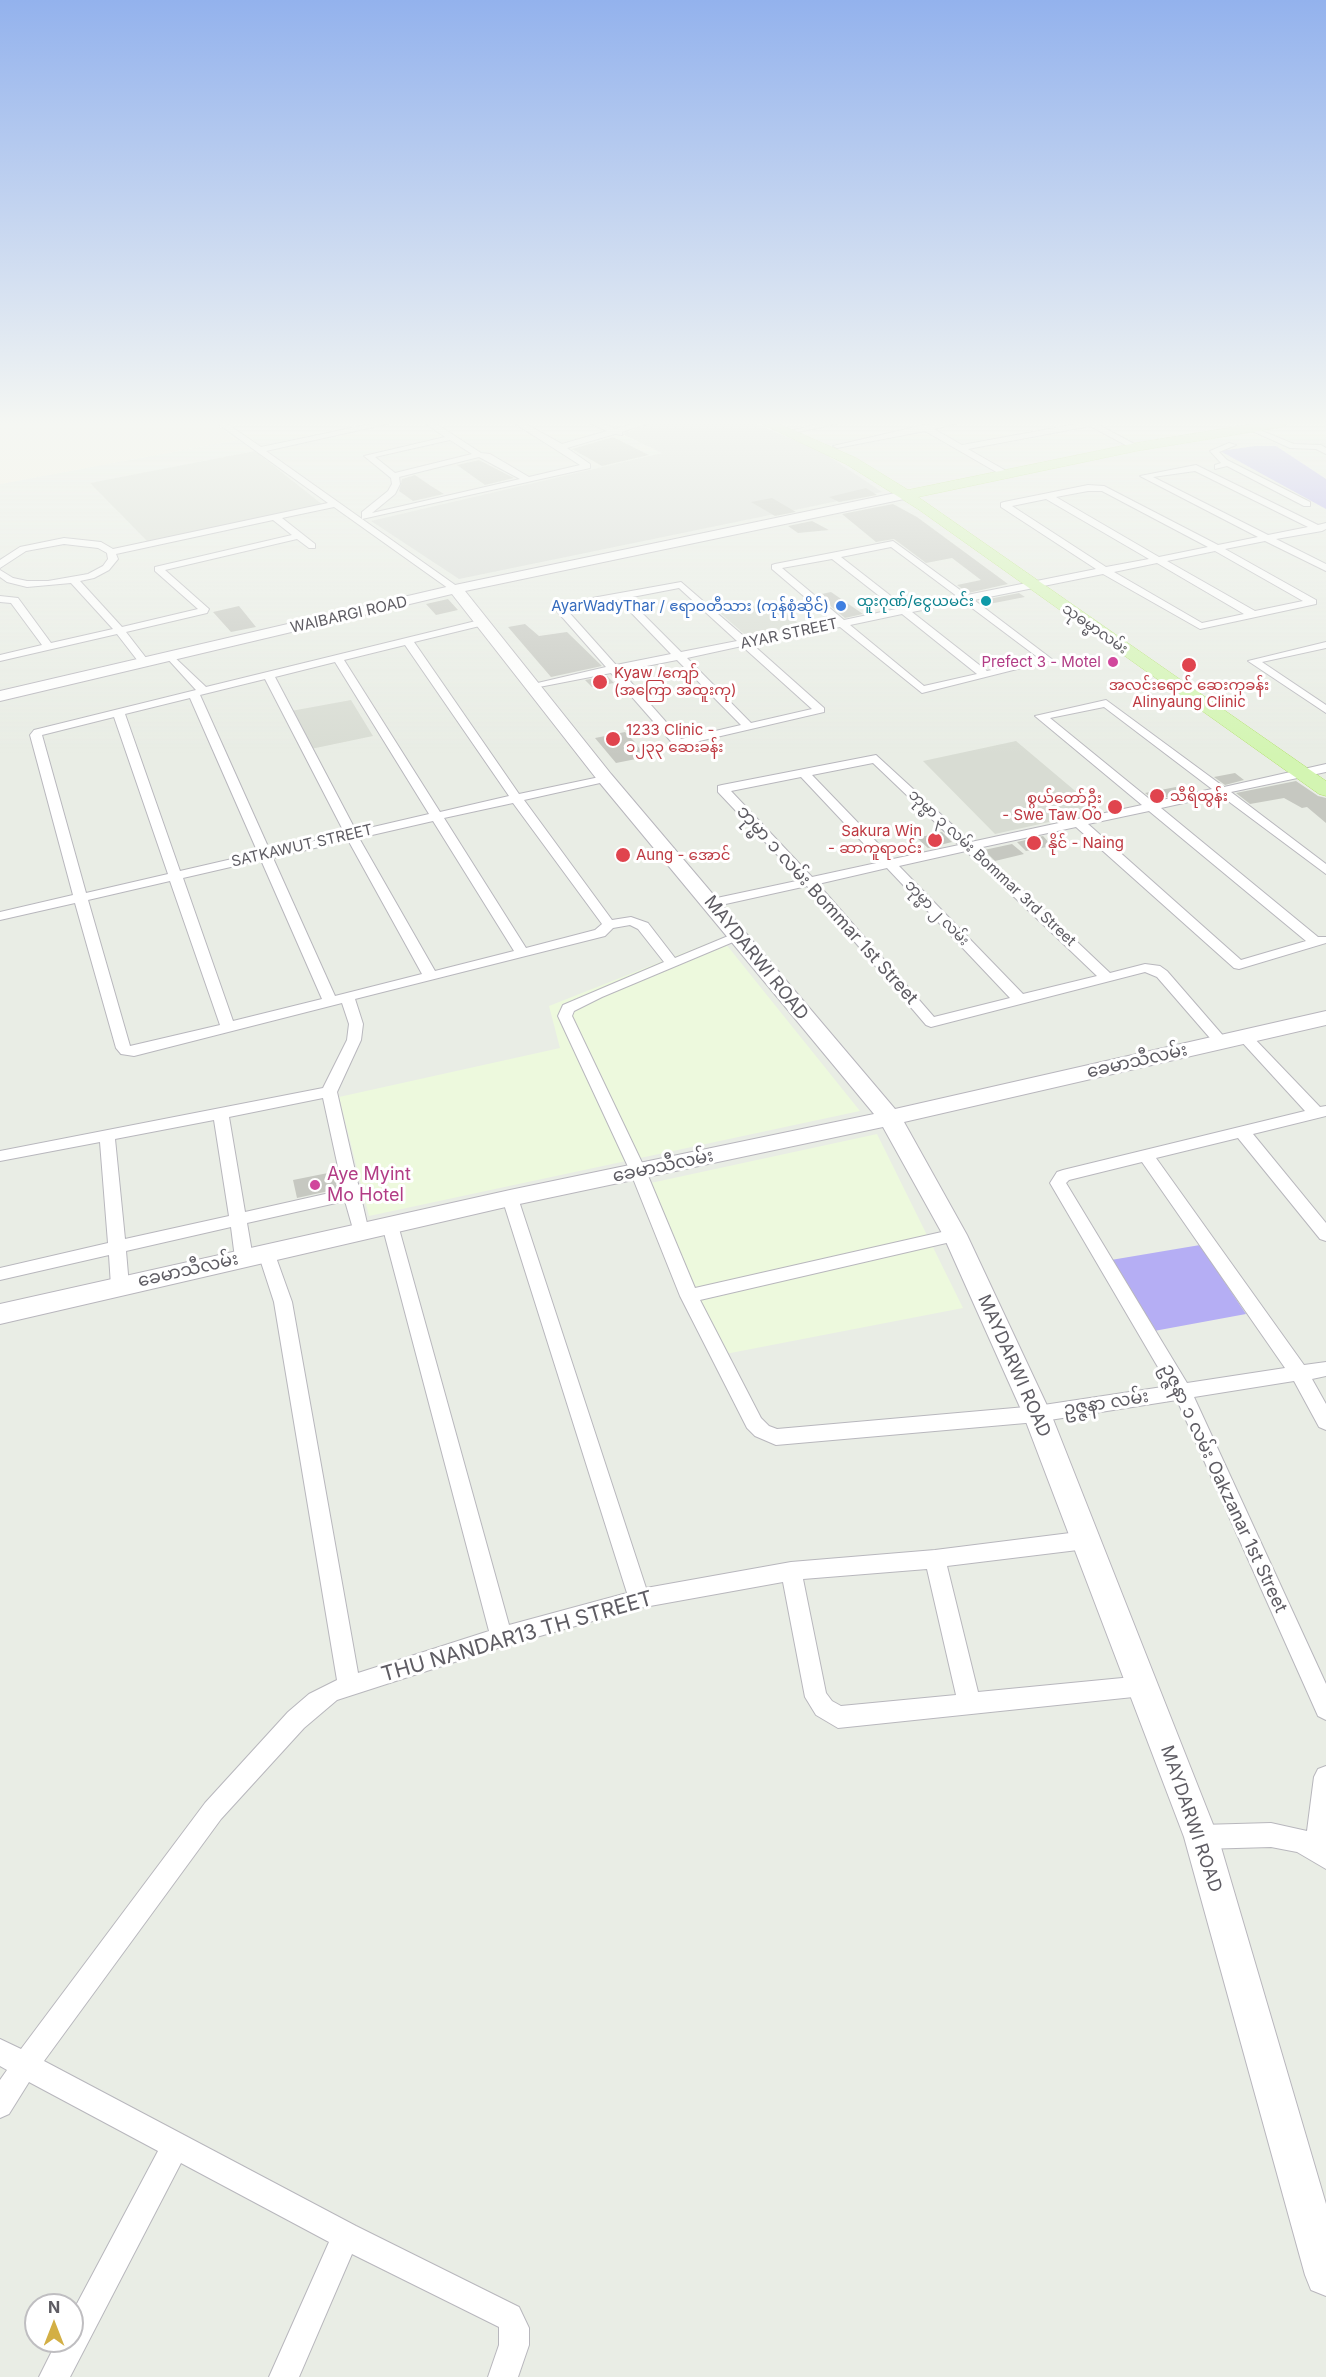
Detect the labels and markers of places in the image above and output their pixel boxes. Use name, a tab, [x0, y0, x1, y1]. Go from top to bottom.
place label: ထူးဂုဏ်/ငွေယမင်း	[857, 592, 974, 610]
marker: ထူးဂုဏ်/ငွေယမင်း	[979, 594, 993, 608]
place label: AyarWadyThar / ဧရာဝတီသား (ကုန်စုံဆိုင်)	[551, 597, 829, 615]
marker: AyarWadyThar / ဧရာဝတီသား (ကုန်စုံဆိုင်)	[834, 599, 848, 613]
place label: Prefect 3 - Motel	[981, 653, 1101, 671]
marker: Prefect 3 - Motel	[1106, 655, 1120, 669]
marker: အလင်းရောင် ဆေးကုခန်း Alinyaung Clinic	[1180, 656, 1198, 674]
place label: Kyaw /ကျော် (အကြော အထူးကု)	[614, 664, 737, 699]
marker: Kyaw /ကျော် (အကြော အထူးကု)	[591, 673, 609, 691]
place label: အလင်းရောင် ဆေးကုခန်း Alinyaung Clinic	[1109, 676, 1269, 711]
place label: 1233 Clinic - ၁၂၃၃ ဆေးခန်း	[626, 721, 723, 756]
marker: 1233 Clinic - ၁၂၃၃ ဆေးခန်း	[604, 730, 622, 748]
marker: သီရိထွန်း	[1148, 787, 1166, 805]
place label: သီရိထွန်း	[1170, 787, 1228, 805]
place label: စွယ်တော်ဦး - Swe Taw Oo	[1002, 789, 1102, 824]
marker: စွယ်တော်ဦး - Swe Taw Oo	[1106, 798, 1124, 816]
place label: Sakura Win - ဆာကူရာဝင်း	[828, 822, 922, 857]
marker: Sakura Win - ဆာကူရာဝင်း	[926, 831, 944, 849]
marker: နိုင် - Naing	[1025, 834, 1043, 852]
place label: နိုင် - Naing	[1048, 834, 1124, 852]
marker: Aung - အောင်	[614, 846, 632, 864]
place label: Aung - အောင်	[636, 846, 730, 864]
place label: Aye Myint Mo Hotel	[327, 1164, 411, 1206]
marker: Aye Myint Mo Hotel	[308, 1178, 322, 1192]

